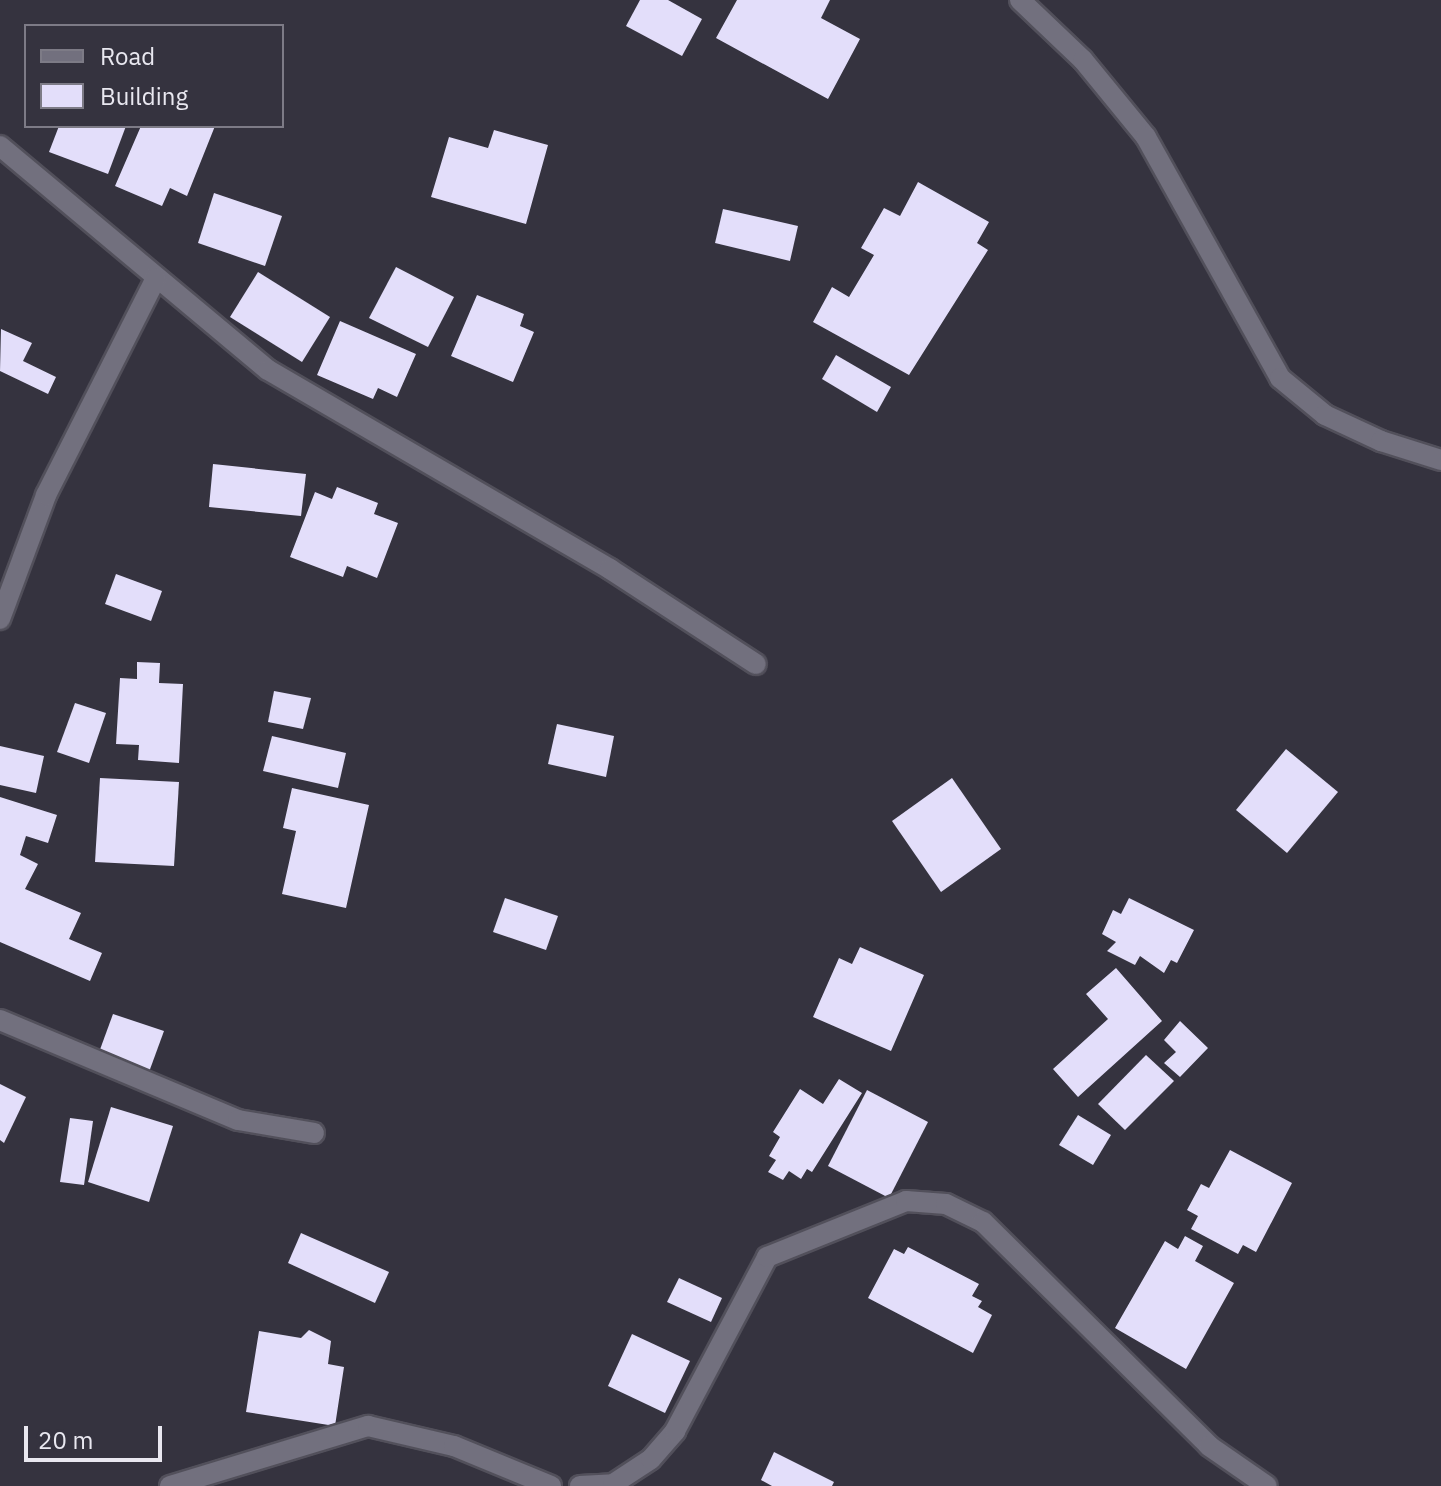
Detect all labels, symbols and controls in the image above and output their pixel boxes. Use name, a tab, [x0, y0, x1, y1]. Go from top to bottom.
legend	[24, 24, 284, 128]
text: Road	[100, 40, 155, 72]
text: Building	[100, 80, 188, 112]
scale bar	[28, 1410, 166, 1460]
text: 20 m	[38, 1424, 93, 1456]

